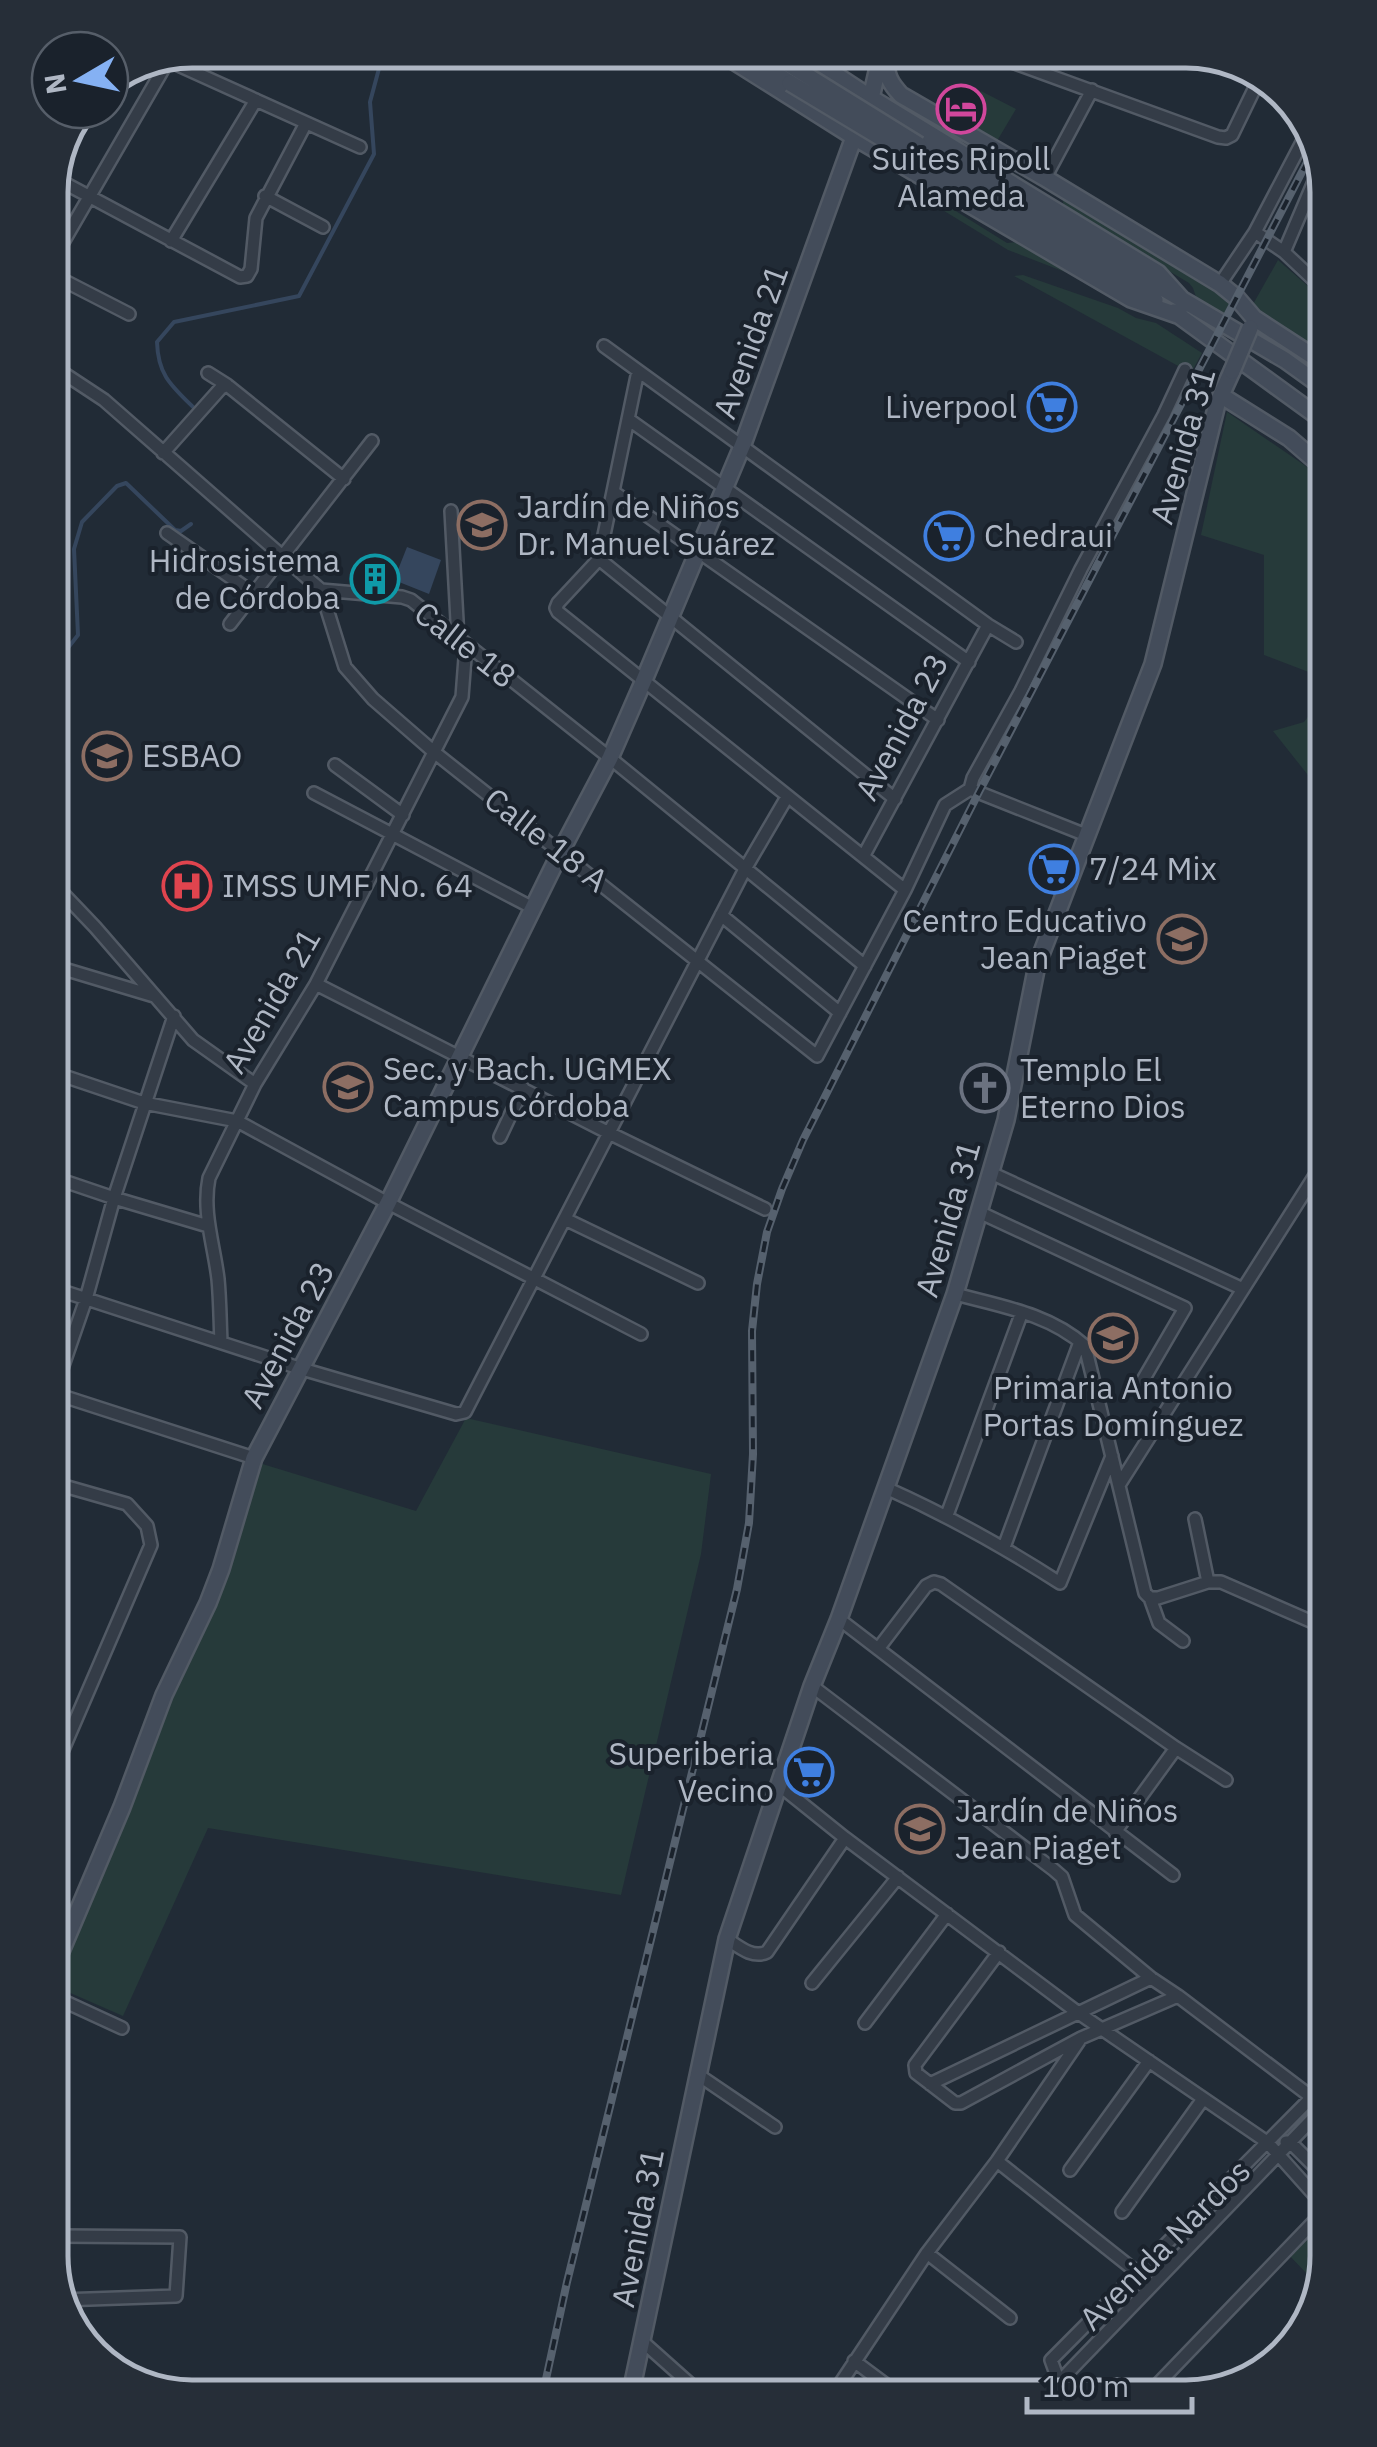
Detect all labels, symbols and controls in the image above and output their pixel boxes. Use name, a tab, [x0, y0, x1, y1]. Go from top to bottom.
north arrow	[30, 30, 130, 130]
text: N	[35, 71, 75, 97]
hotel icon: Suites Ripoll Alameda	[935, 83, 987, 135]
place label: Suites Ripoll Alameda	[872, 137, 1050, 216]
street label: Avenida 21	[703, 259, 797, 424]
street label: Avenida 31	[1140, 363, 1224, 529]
supermarket icon: Liverpool	[1026, 381, 1078, 433]
place label: Liverpool	[885, 385, 1017, 427]
place label: Jardín de Niños Dr. Manuel Suárez	[517, 485, 775, 564]
school or university icon: Jardín de Niños Dr. Manuel Suárez	[456, 499, 508, 551]
supermarket icon: Chedraui	[923, 510, 975, 562]
place label: Chedraui	[984, 514, 1113, 556]
place label: Hidrosistema de Córdoba	[149, 539, 340, 618]
building icon: Hidrosistema de Córdoba	[349, 553, 401, 605]
street label: Calle 18	[406, 591, 525, 697]
street label: Avenida 23	[845, 646, 957, 807]
school or university icon: ESBAO	[81, 730, 133, 782]
place label: ESBAO	[142, 734, 243, 776]
street label: Calle 18 A	[476, 778, 617, 901]
supermarket icon: 7/24 Mix	[1028, 843, 1080, 895]
place label: 7/24 Mix	[1089, 847, 1217, 889]
hospital icon: IMSS UMF No. 64	[161, 860, 213, 912]
place label: IMSS UMF No. 64	[222, 864, 473, 906]
place label: Centro Educativo Jean Piaget	[902, 899, 1147, 978]
school or university icon: Centro Educativo Jean Piaget	[1156, 913, 1208, 965]
street label: Avenida 21	[213, 920, 330, 1081]
place label: Sec. y Bach. UGMEX Campus Córdoba	[383, 1047, 672, 1126]
place label: Templo El Eterno Dios	[1020, 1048, 1186, 1127]
school or university icon: Sec. y Bach. UGMEX Campus Córdoba	[322, 1061, 374, 1113]
church icon: Templo El Eterno Dios	[959, 1062, 1011, 1114]
street label: Avenida 31	[905, 1136, 989, 1302]
street label: Avenida 23	[231, 1254, 343, 1415]
school or university icon: Primaria Antonio Portas Domínguez	[1087, 1312, 1139, 1364]
place label: Primaria Antonio Portas Domínguez	[983, 1366, 1243, 1445]
place label: Superiberia Vecino	[608, 1732, 774, 1811]
supermarket icon: Superiberia Vecino	[783, 1746, 835, 1798]
place label: Jardín de Niños Jean Piaget	[955, 1789, 1178, 1868]
school or university icon: Jardín de Niños Jean Piaget	[894, 1803, 946, 1855]
street label: Avenida 31	[601, 2145, 673, 2311]
street label: Avenida Nardos	[1070, 2150, 1259, 2339]
scale bar	[1027, 2352, 1192, 2414]
text: 100 m	[1042, 2366, 1129, 2405]

